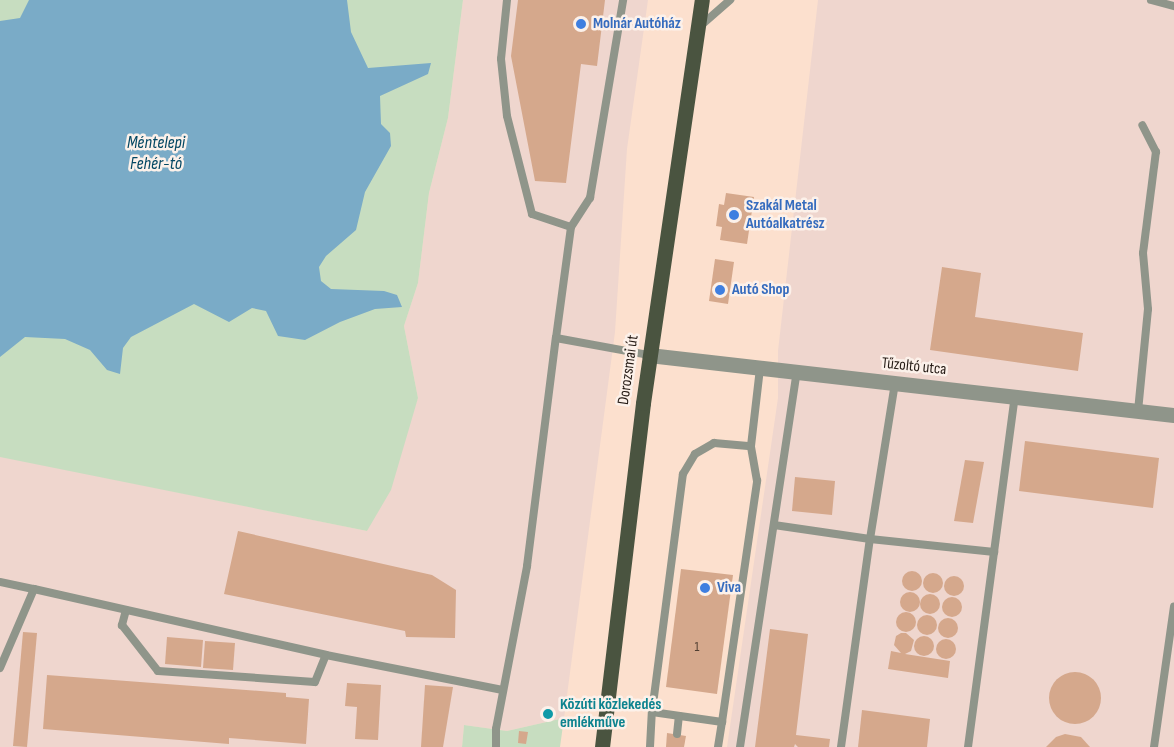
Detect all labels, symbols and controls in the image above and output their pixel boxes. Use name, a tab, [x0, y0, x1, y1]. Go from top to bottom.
place label: Molnár Autóház	[593, 14, 681, 34]
marker: Molnár Autóház	[574, 17, 588, 31]
water label: Méntelepi Fehér-tó	[127, 133, 185, 176]
place label: Szakál Metal Autóalkatrész	[746, 196, 825, 234]
marker: Szakál Metal Autóalkatrész	[727, 208, 741, 222]
place label: Autó Shop	[732, 280, 789, 300]
marker: Autó Shop	[713, 283, 727, 297]
street label: Dorozsmai út	[615, 334, 643, 406]
street label: Tűzoltó utca	[881, 354, 947, 380]
place label: Viva	[717, 578, 741, 598]
marker: Viva	[698, 581, 712, 595]
house number: 1	[695, 639, 699, 655]
place label: Közúti közlekedés emlékműve	[560, 695, 661, 733]
marker: Közúti közlekedés emlékműve	[541, 707, 555, 721]

